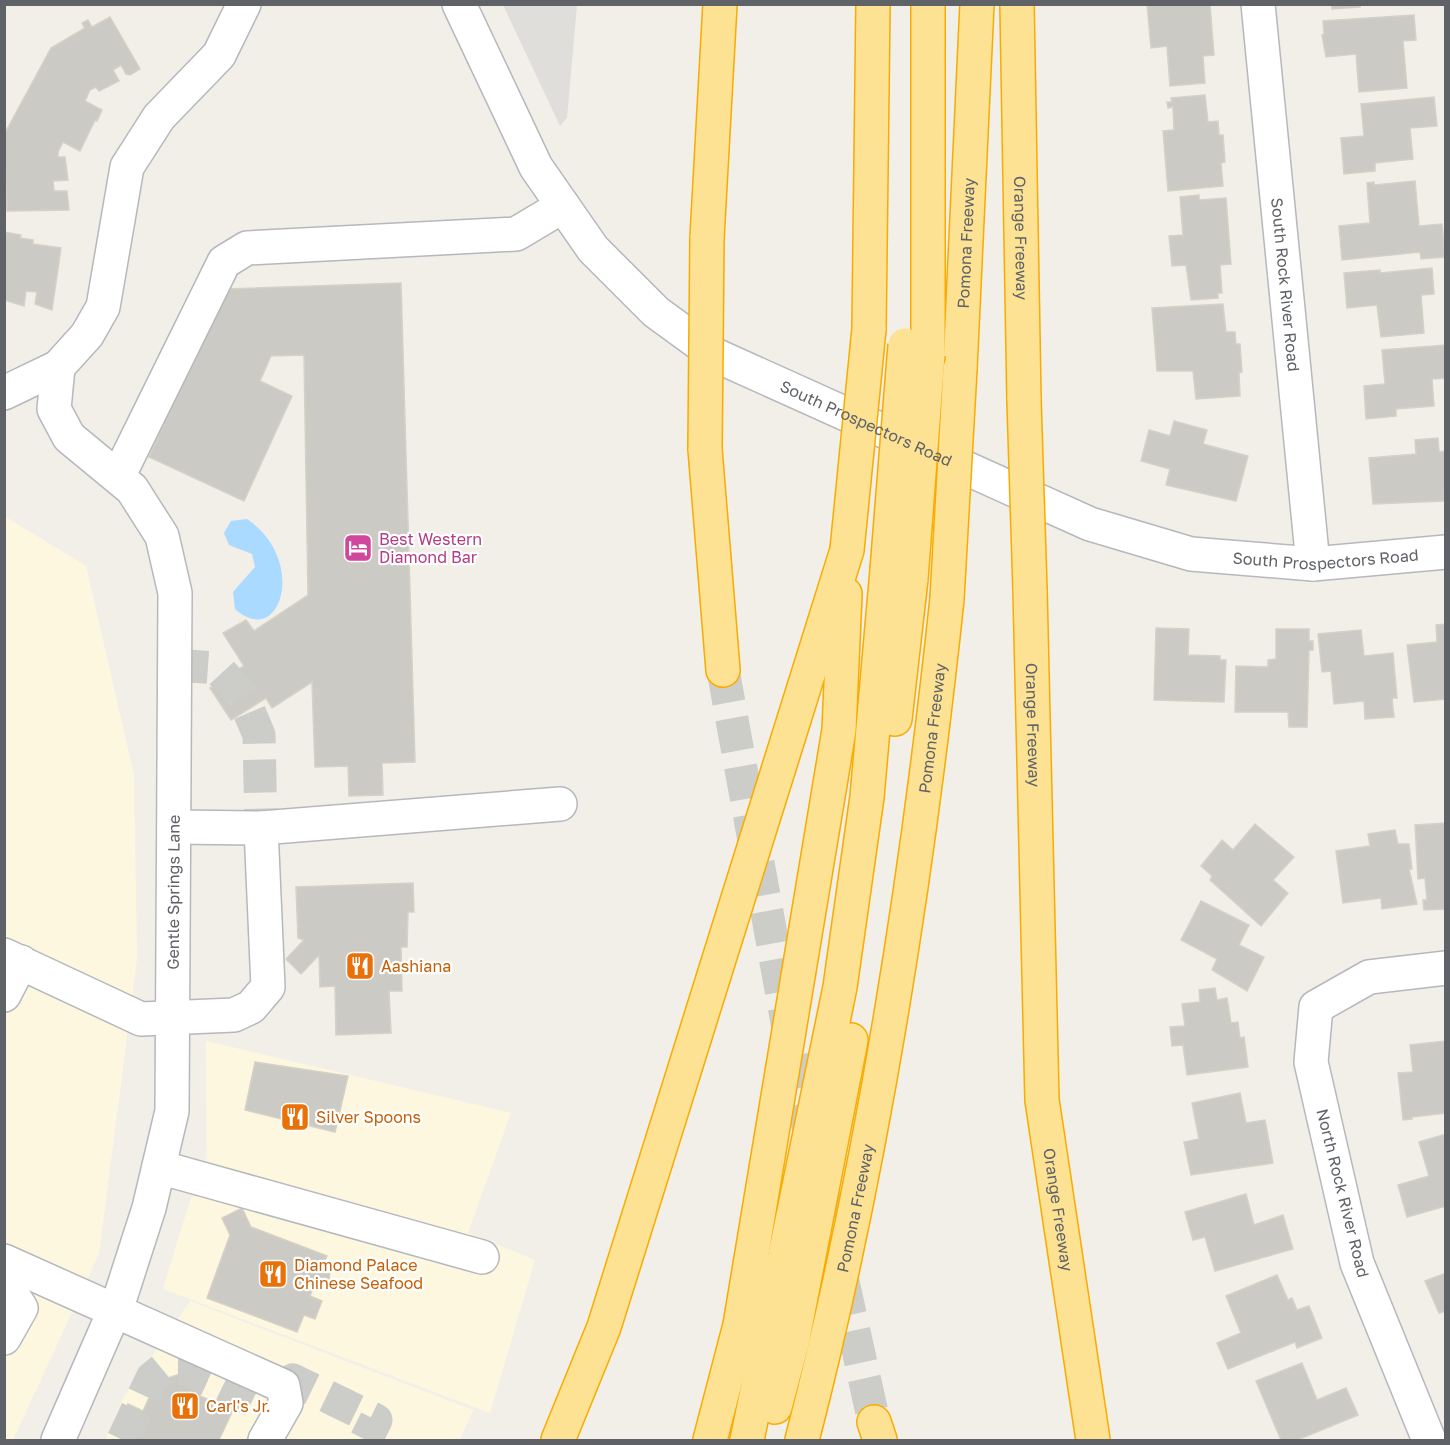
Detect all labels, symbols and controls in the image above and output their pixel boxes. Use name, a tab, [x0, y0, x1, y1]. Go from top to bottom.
street label: Orange Freeway	[1010, 176, 1032, 300]
street label: Pomona Freeway	[953, 177, 979, 309]
street label: South Rock River Road	[1267, 197, 1304, 372]
street label: South Prospectors Road	[777, 376, 955, 471]
place label: Best Western Diamond Bar	[379, 529, 482, 567]
hotel icon: Best Western Diamond Bar	[342, 532, 374, 564]
street label: South Prospectors Road	[1232, 545, 1419, 574]
street label: Pomona Freeway	[914, 662, 950, 795]
street label: Orange Freeway	[1022, 663, 1045, 787]
street label: Gentle Springs Lane	[163, 815, 184, 970]
restaurant icon: Aashiana	[344, 950, 376, 982]
place label: Aashiana	[381, 956, 451, 976]
restaurant icon: Silver Spoons	[279, 1101, 311, 1133]
place label: Silver Spoons	[316, 1107, 421, 1127]
street label: North Rock River Road	[1312, 1107, 1374, 1279]
street label: Pomona Freeway	[832, 1142, 878, 1274]
street label: Orange Freeway	[1039, 1147, 1078, 1273]
place label: Diamond Palace Chinese Seafood	[294, 1255, 423, 1293]
restaurant icon: Diamond Palace Chinese Seafood	[257, 1258, 289, 1290]
restaurant icon: Carl's Jr.	[169, 1390, 201, 1422]
place label: Carl's Jr.	[206, 1396, 271, 1416]

